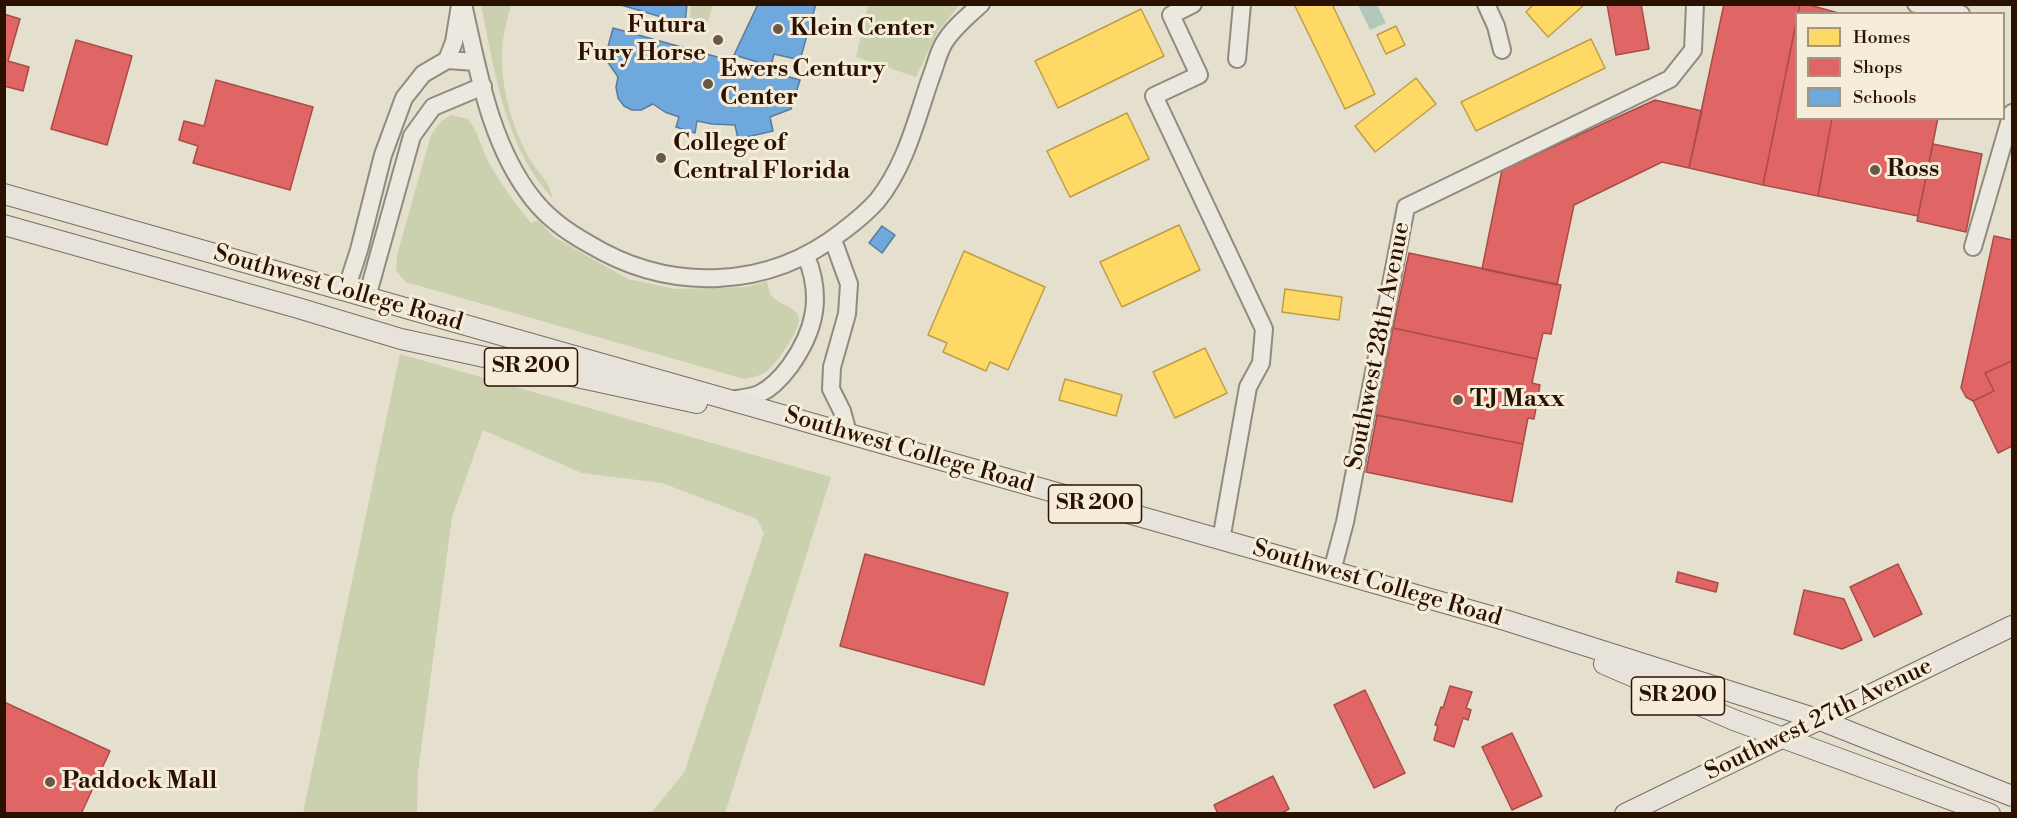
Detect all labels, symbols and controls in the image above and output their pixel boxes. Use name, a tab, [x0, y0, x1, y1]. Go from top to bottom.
place label: Futura Fury Horse	[577, 12, 706, 68]
legend	[1795, 12, 2005, 120]
place label: Klein Center	[790, 15, 935, 43]
marker: Klein Center	[771, 22, 785, 36]
text: Homes	[1853, 26, 1910, 49]
marker: Futura Fury Horse	[711, 33, 725, 47]
place label: Ewers Century Center	[720, 56, 885, 112]
text: Shops	[1853, 56, 1902, 79]
marker: Ewers Century Center	[701, 77, 715, 91]
text: Schools	[1853, 86, 1916, 109]
place label: College of Central Florida	[673, 130, 850, 186]
marker: College of Central Florida	[654, 151, 668, 165]
place label: Ross	[1887, 156, 1939, 184]
marker: Ross	[1868, 163, 1882, 177]
street label: Southwest 28th Avenue	[1341, 220, 1417, 472]
street label: Southwest College Road	[210, 240, 466, 338]
road number: SR 200	[484, 348, 578, 386]
place label: TJ Maxx	[1470, 386, 1565, 414]
marker: TJ Maxx	[1451, 393, 1465, 407]
street label: Southwest College Road	[781, 402, 1037, 500]
road number: SR 200	[1048, 485, 1142, 523]
street label: Southwest College Road	[1249, 535, 1505, 633]
street label: Southwest 27th Avenue	[1701, 652, 1937, 788]
road number: SR 200	[1632, 677, 1724, 715]
place label: Paddock Mall	[62, 768, 217, 796]
marker: Paddock Mall	[43, 775, 57, 789]

